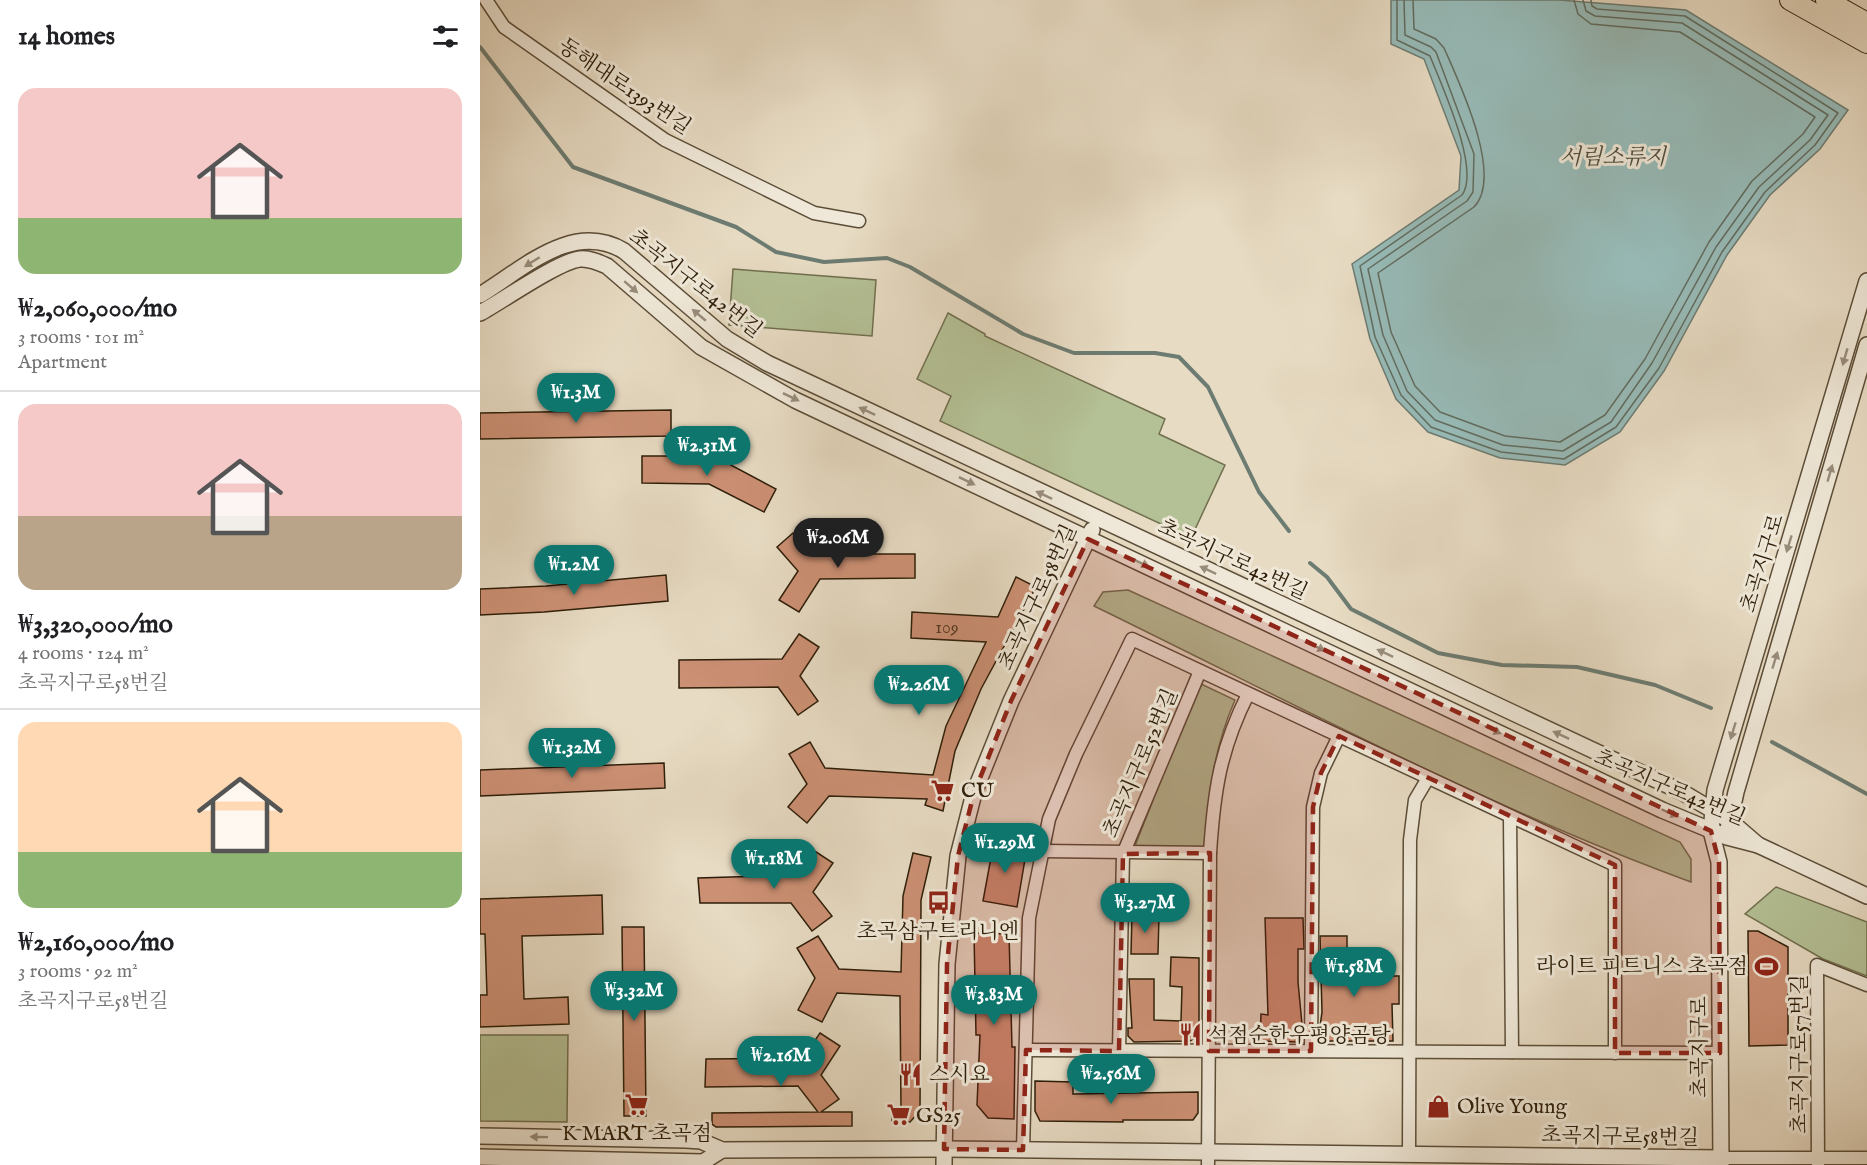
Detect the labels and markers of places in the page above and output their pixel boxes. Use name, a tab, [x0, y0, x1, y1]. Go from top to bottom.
pin: ₩1.3M	[534, 373, 618, 424]
pin: ₩2.31M	[658, 426, 756, 477]
pin: ₩2.06M	[789, 518, 887, 569]
pin: ₩1.2M	[532, 545, 616, 596]
pin: ₩2.26M	[870, 665, 968, 716]
pin: ₩1.32M	[523, 728, 621, 779]
supermarket icon: CU	[930, 777, 956, 803]
place label: CU	[961, 778, 994, 805]
pin: ₩1.29M	[956, 823, 1054, 874]
pin: ₩1.18M	[725, 839, 823, 890]
pin: ₩3.27M	[1096, 883, 1194, 934]
bus stop icon: 초곡삼구트리니엔	[925, 890, 951, 916]
place label: 초곡삼구트리니엔	[857, 919, 1019, 946]
pin: ₩1.58M	[1305, 947, 1403, 998]
sports icon: 라이트 피트니스 초곡점	[1753, 953, 1779, 979]
place label: 라이트 피트니스 초곡점	[1536, 954, 1748, 981]
pin: ₩3.32M	[585, 971, 683, 1022]
pin: ₩3.83M	[945, 975, 1043, 1026]
restaurant icon: 석점순한우평양곰탕	[1177, 1022, 1203, 1048]
place label: 석점순한우평양곰탕	[1208, 1023, 1391, 1050]
pin: ₩2.16M	[732, 1036, 830, 1087]
pin: ₩2.56M	[1062, 1054, 1160, 1105]
restaurant icon: 스시요	[898, 1061, 924, 1087]
place label: 스시요	[929, 1062, 990, 1089]
supermarket icon: K MART 초곡점	[624, 1092, 650, 1118]
shop icon: Olive Young	[1426, 1093, 1452, 1119]
place label: Olive Young	[1457, 1094, 1567, 1121]
supermarket icon: GS25	[885, 1102, 911, 1128]
place label: GS25	[916, 1103, 961, 1130]
place label: K MART 초곡점	[562, 1121, 712, 1148]

